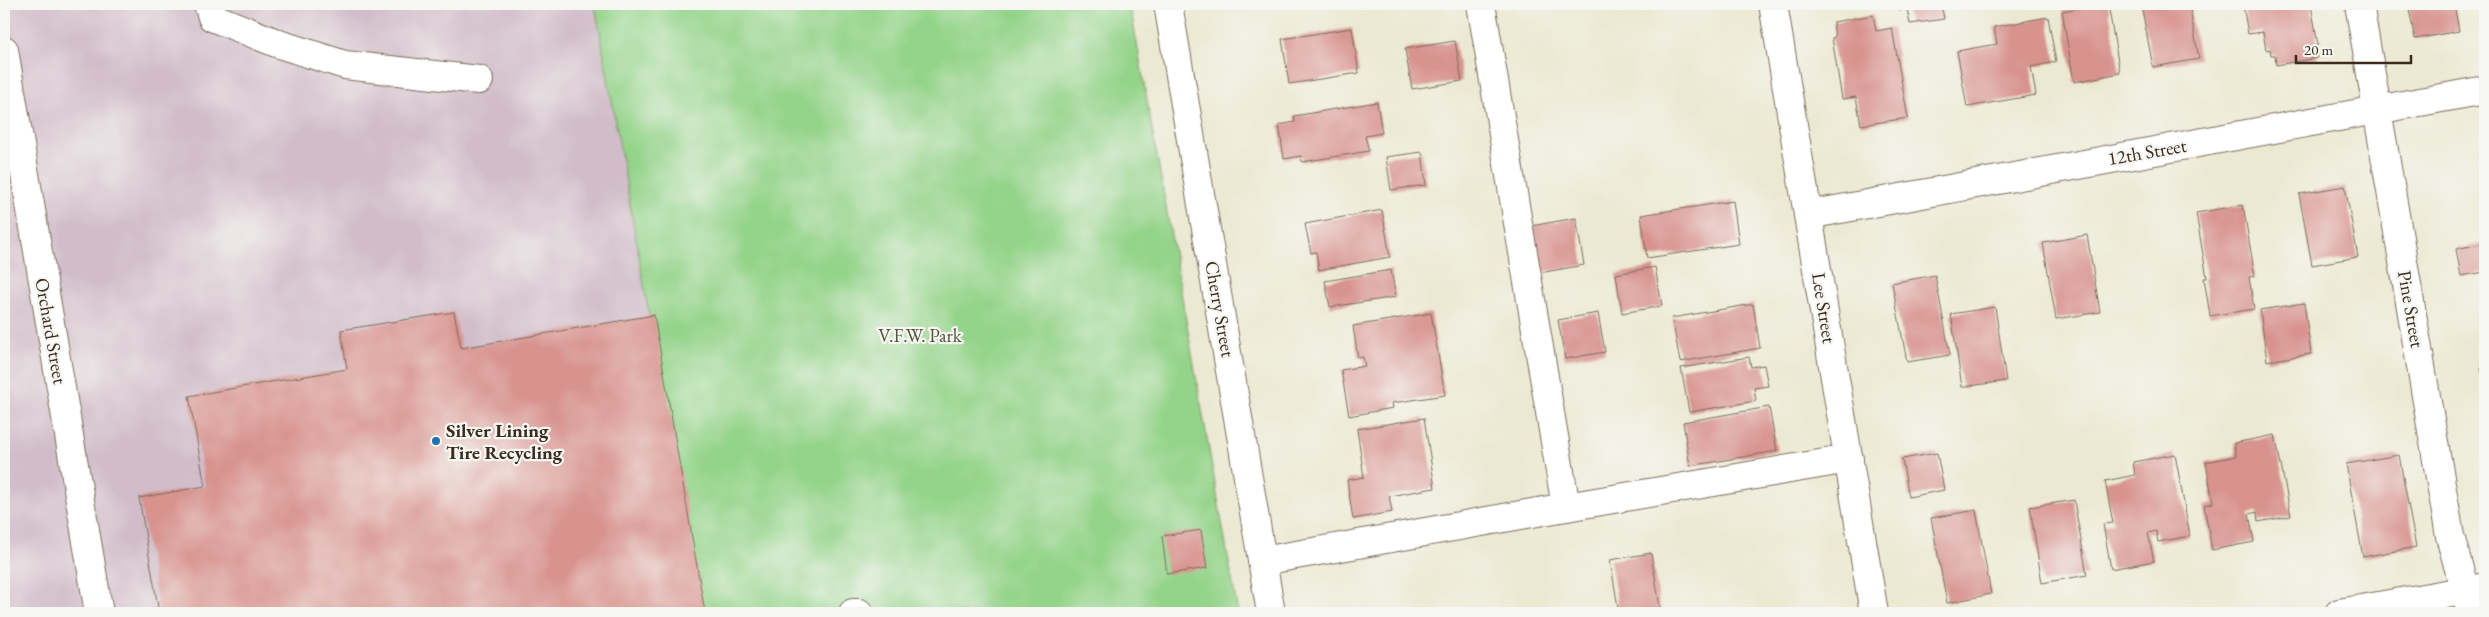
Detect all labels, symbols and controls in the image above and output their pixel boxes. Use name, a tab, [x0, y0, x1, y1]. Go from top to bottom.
scale bar	[2296, 32, 2412, 64]
text: 20 m	[2304, 40, 2333, 59]
street label: 12th Street	[2106, 133, 2188, 171]
street label: Cherry Street	[1199, 259, 1241, 359]
street label: Pine Street	[2392, 268, 2430, 350]
street label: Lee Street	[1806, 271, 1842, 345]
street label: Orchard Street	[29, 276, 73, 386]
park label: V.F.W. Park	[878, 323, 963, 348]
place label: Silver Lining Tire Recycling	[446, 418, 563, 465]
marker: Silver Lining Tire Recycling	[430, 435, 442, 447]

